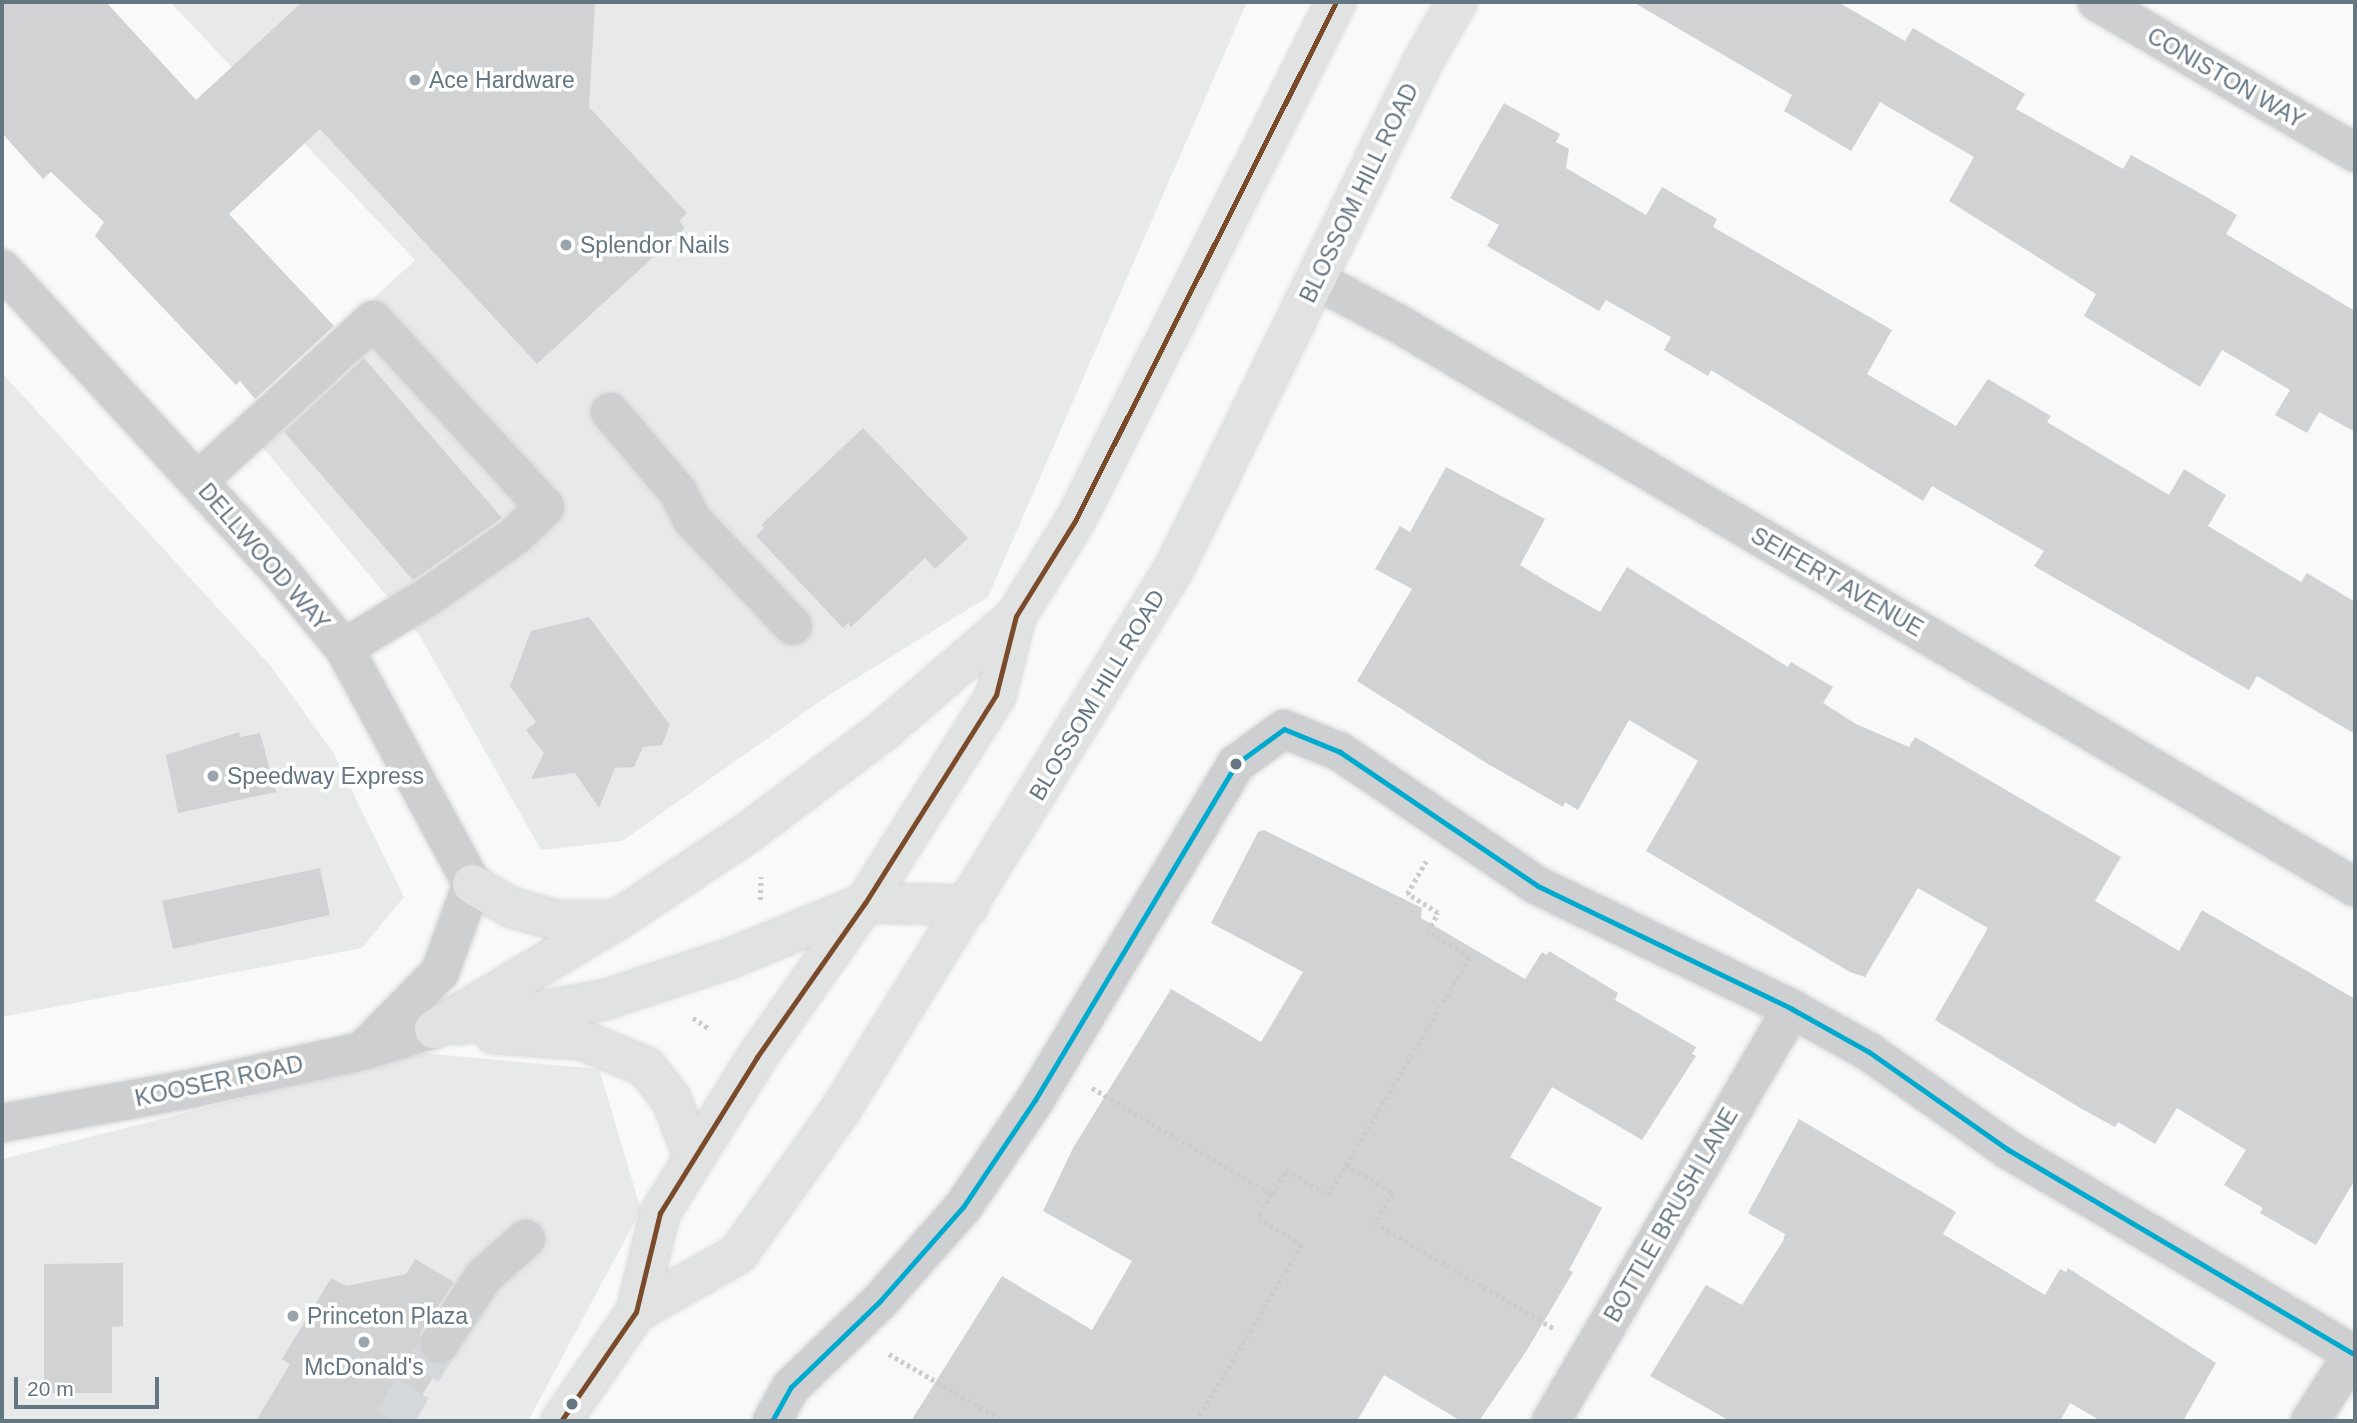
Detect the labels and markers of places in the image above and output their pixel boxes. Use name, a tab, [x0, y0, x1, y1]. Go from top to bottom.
place label: Ace Hardware	[429, 66, 575, 94]
marker: Ace Hardware	[407, 72, 423, 88]
place label: Splendor Nails	[580, 231, 730, 259]
marker: Splendor Nails	[558, 237, 574, 253]
unlabelled marker	[1229, 757, 1243, 771]
place label: Speedway Express	[227, 762, 424, 790]
marker: Speedway Express	[205, 768, 221, 784]
place label: Princeton Plaza	[307, 1302, 468, 1330]
marker: Princeton Plaza	[285, 1308, 301, 1324]
marker: McDonald's	[356, 1334, 372, 1350]
place label: McDonald's	[304, 1353, 424, 1381]
unlabelled marker	[565, 1397, 579, 1411]

